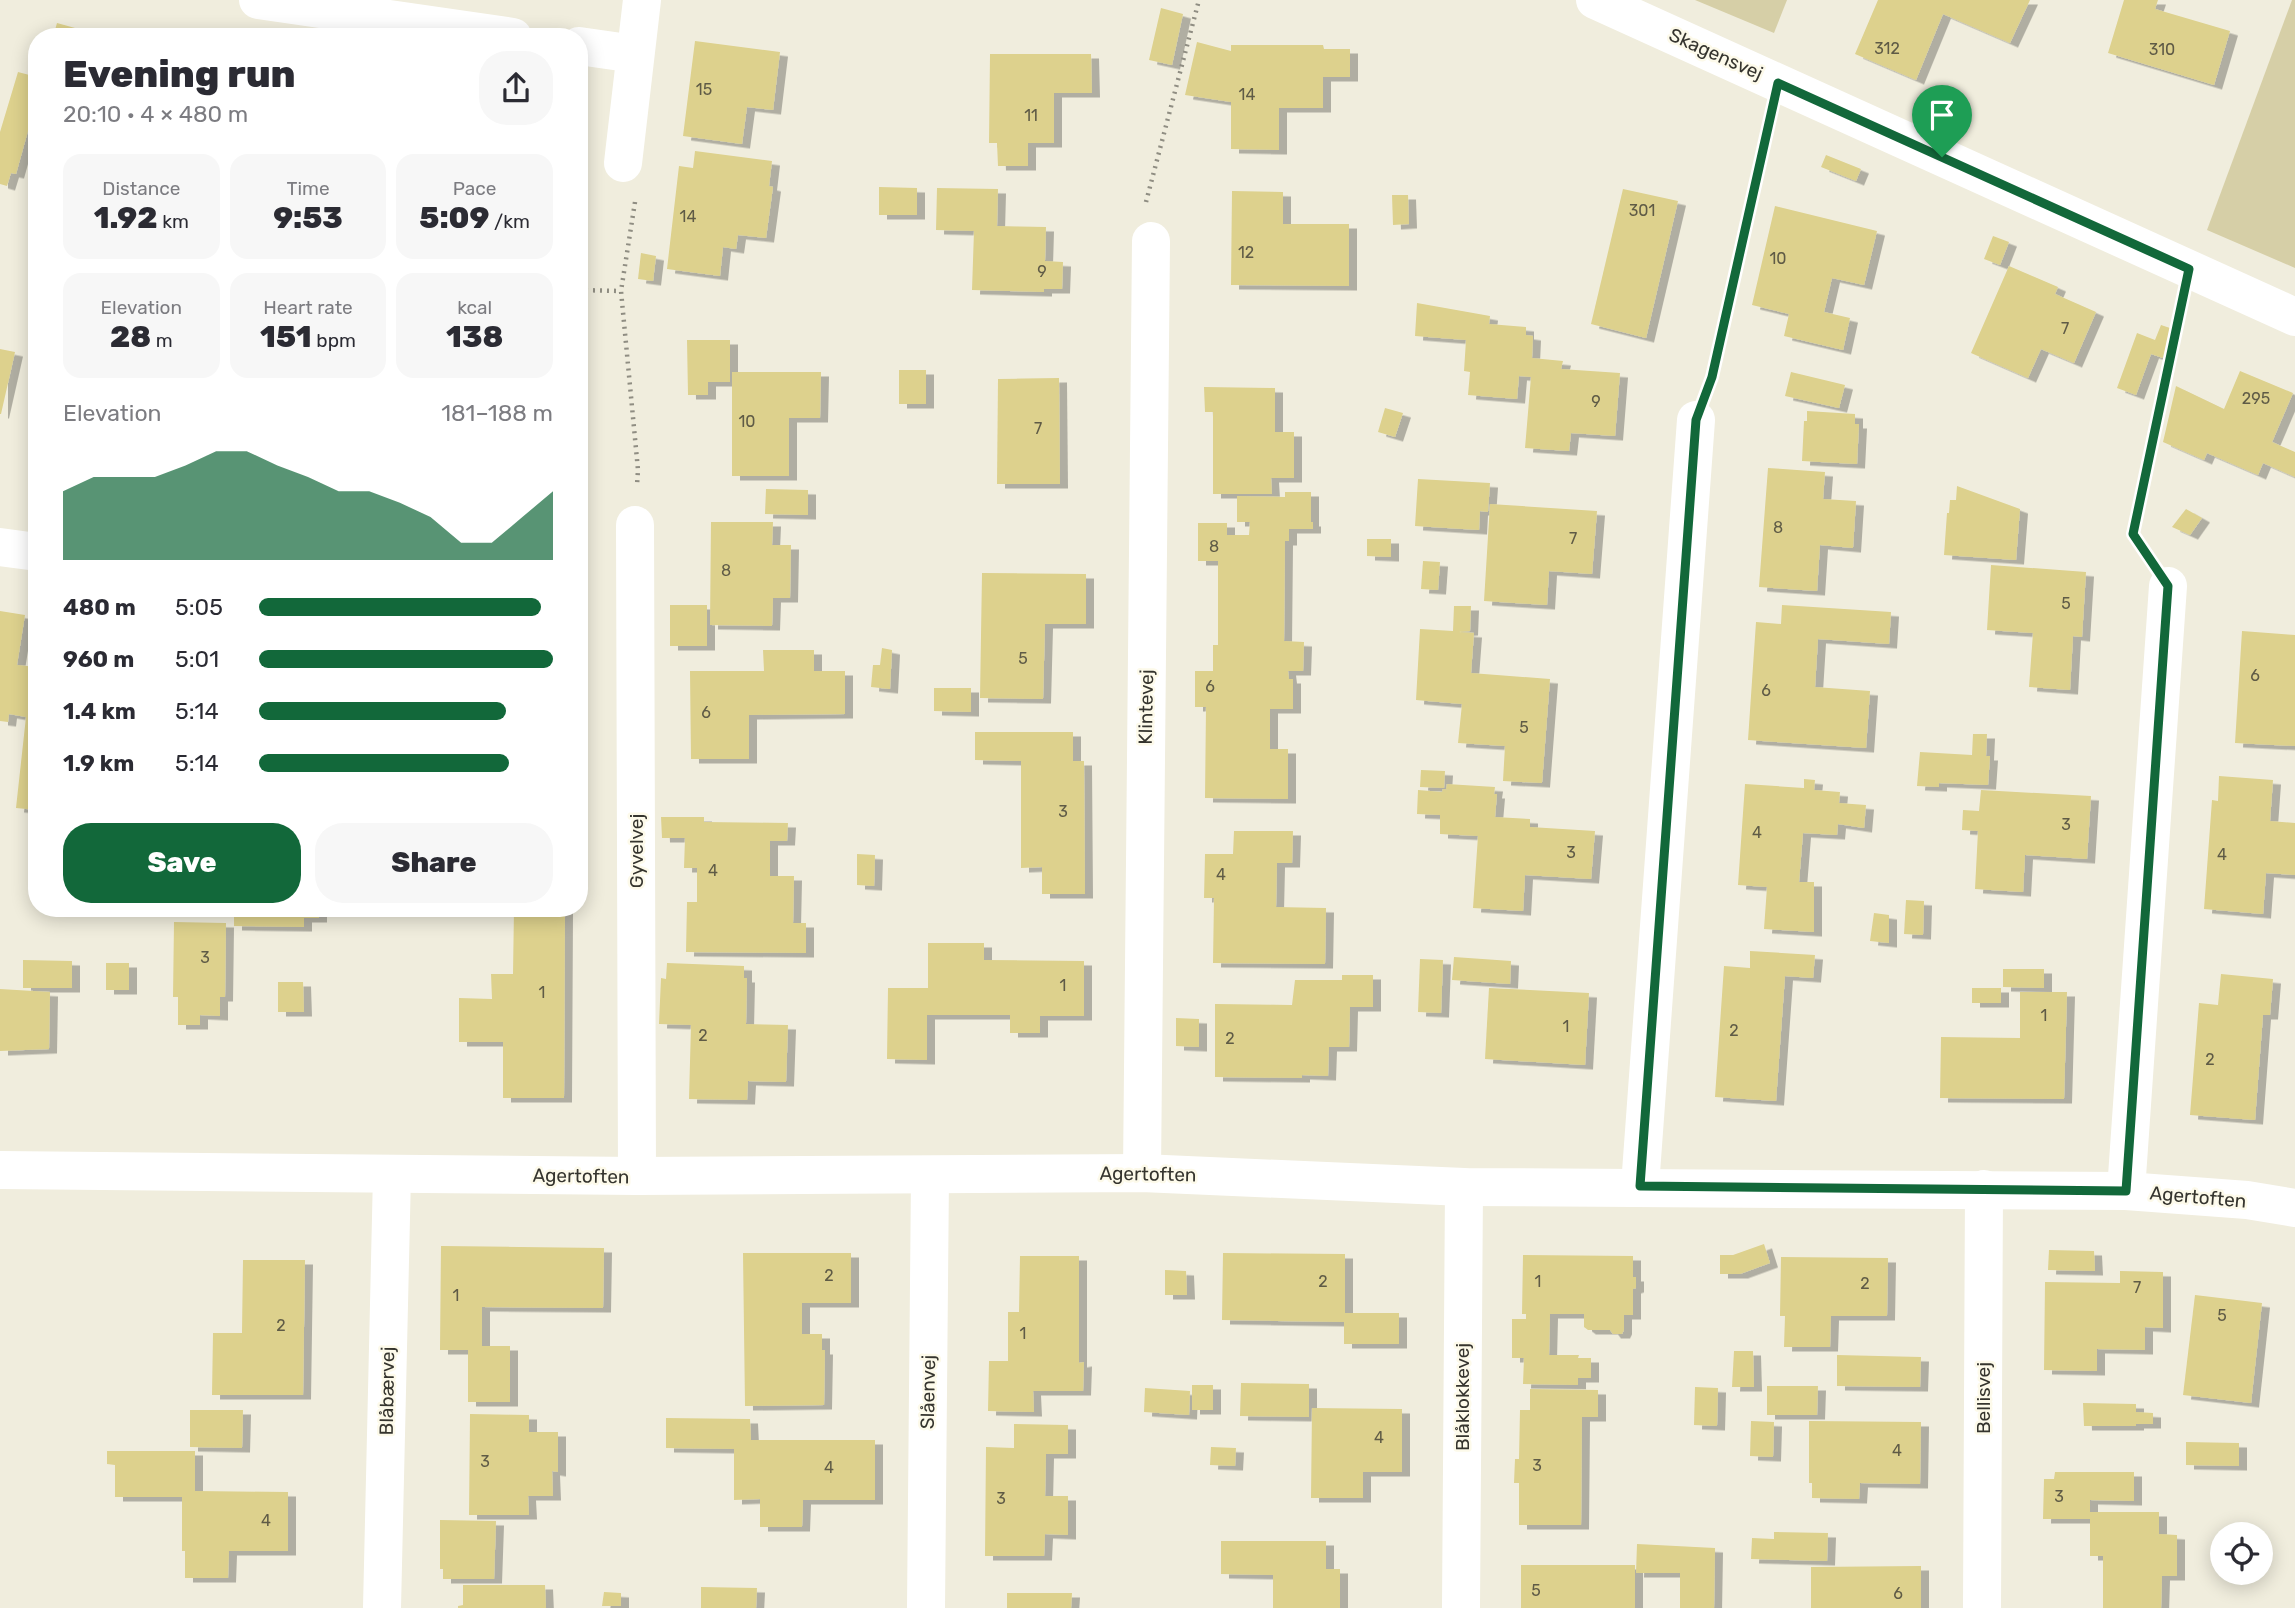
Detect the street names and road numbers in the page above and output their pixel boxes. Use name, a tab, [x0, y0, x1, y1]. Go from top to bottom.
street label: Skagensvej	[1665, 23, 1767, 85]
street label: Klintevej	[1134, 669, 1158, 745]
street label: Gyvelvej	[625, 814, 648, 888]
street label: Agertoften	[1099, 1162, 1197, 1186]
street label: Agertoften	[532, 1164, 630, 1188]
street label: Agertoften	[2149, 1181, 2247, 1213]
street label: Blåklokkevej	[1451, 1343, 1474, 1451]
street label: Blåbærvej	[375, 1346, 399, 1436]
street label: Slåenvej	[916, 1355, 940, 1429]
street label: Bellisvej	[1972, 1362, 1995, 1434]

